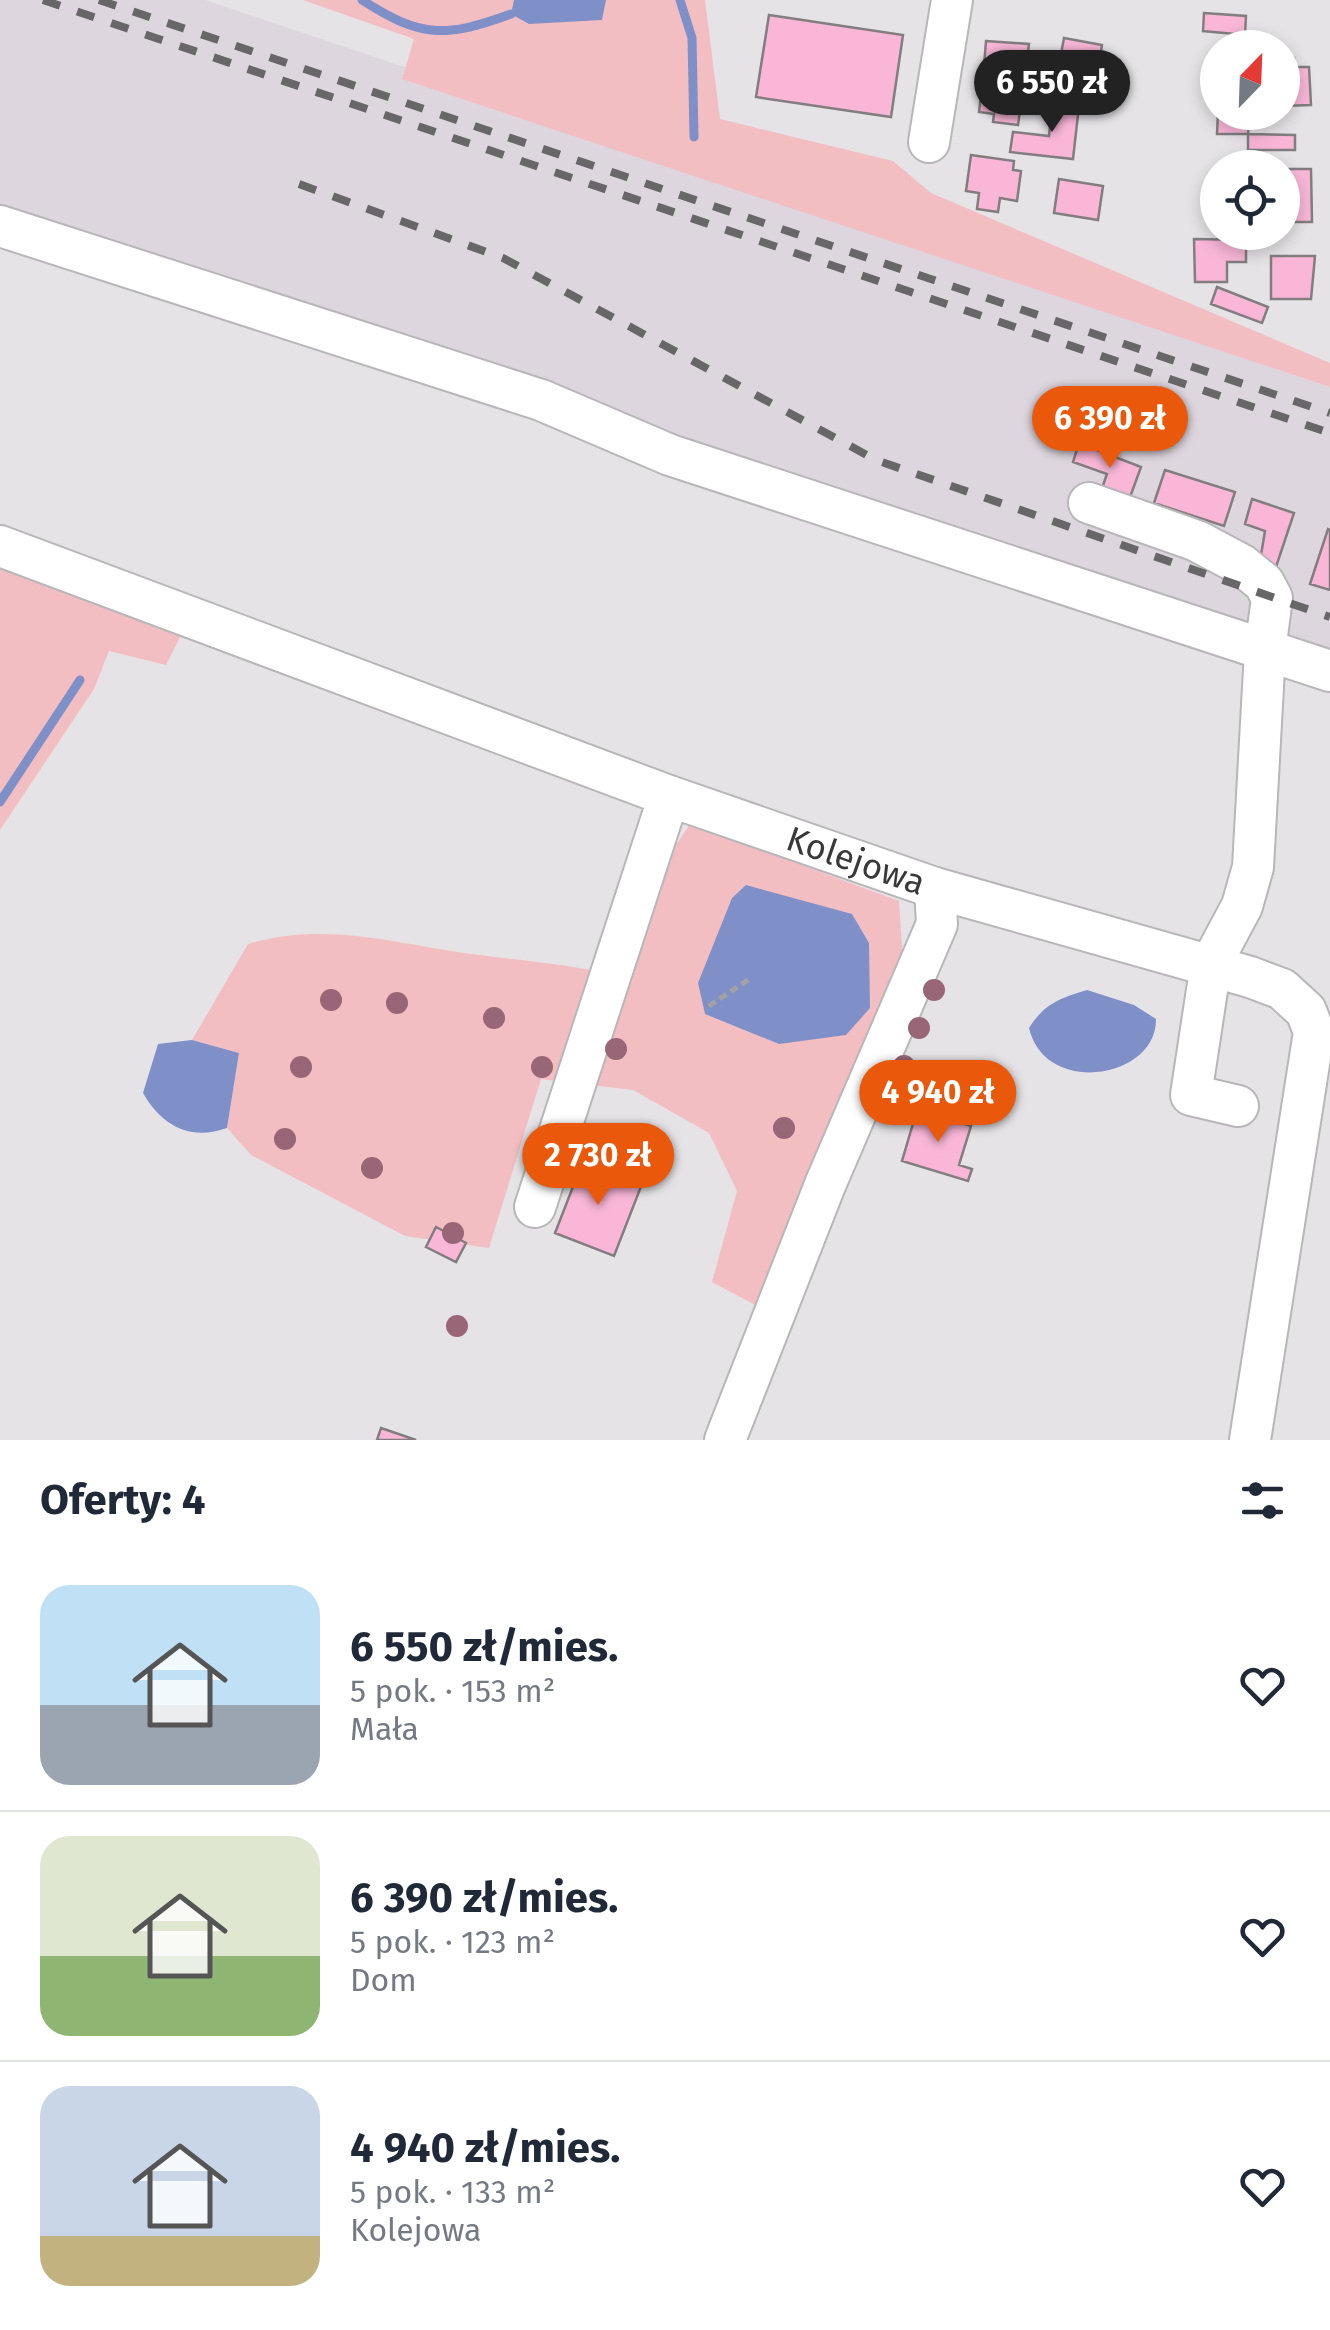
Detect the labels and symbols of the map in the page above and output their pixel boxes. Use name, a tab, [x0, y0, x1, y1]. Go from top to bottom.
north arrow	[1200, 30, 1300, 130]
pin: 6 550 zł	[949, 50, 1155, 135]
pin: 6 390 zł	[1007, 386, 1213, 471]
street label: Kolejowa	[781, 817, 931, 904]
pin: 4 940 zł	[835, 1060, 1041, 1145]
pin: 2 730 zł	[495, 1123, 701, 1208]

